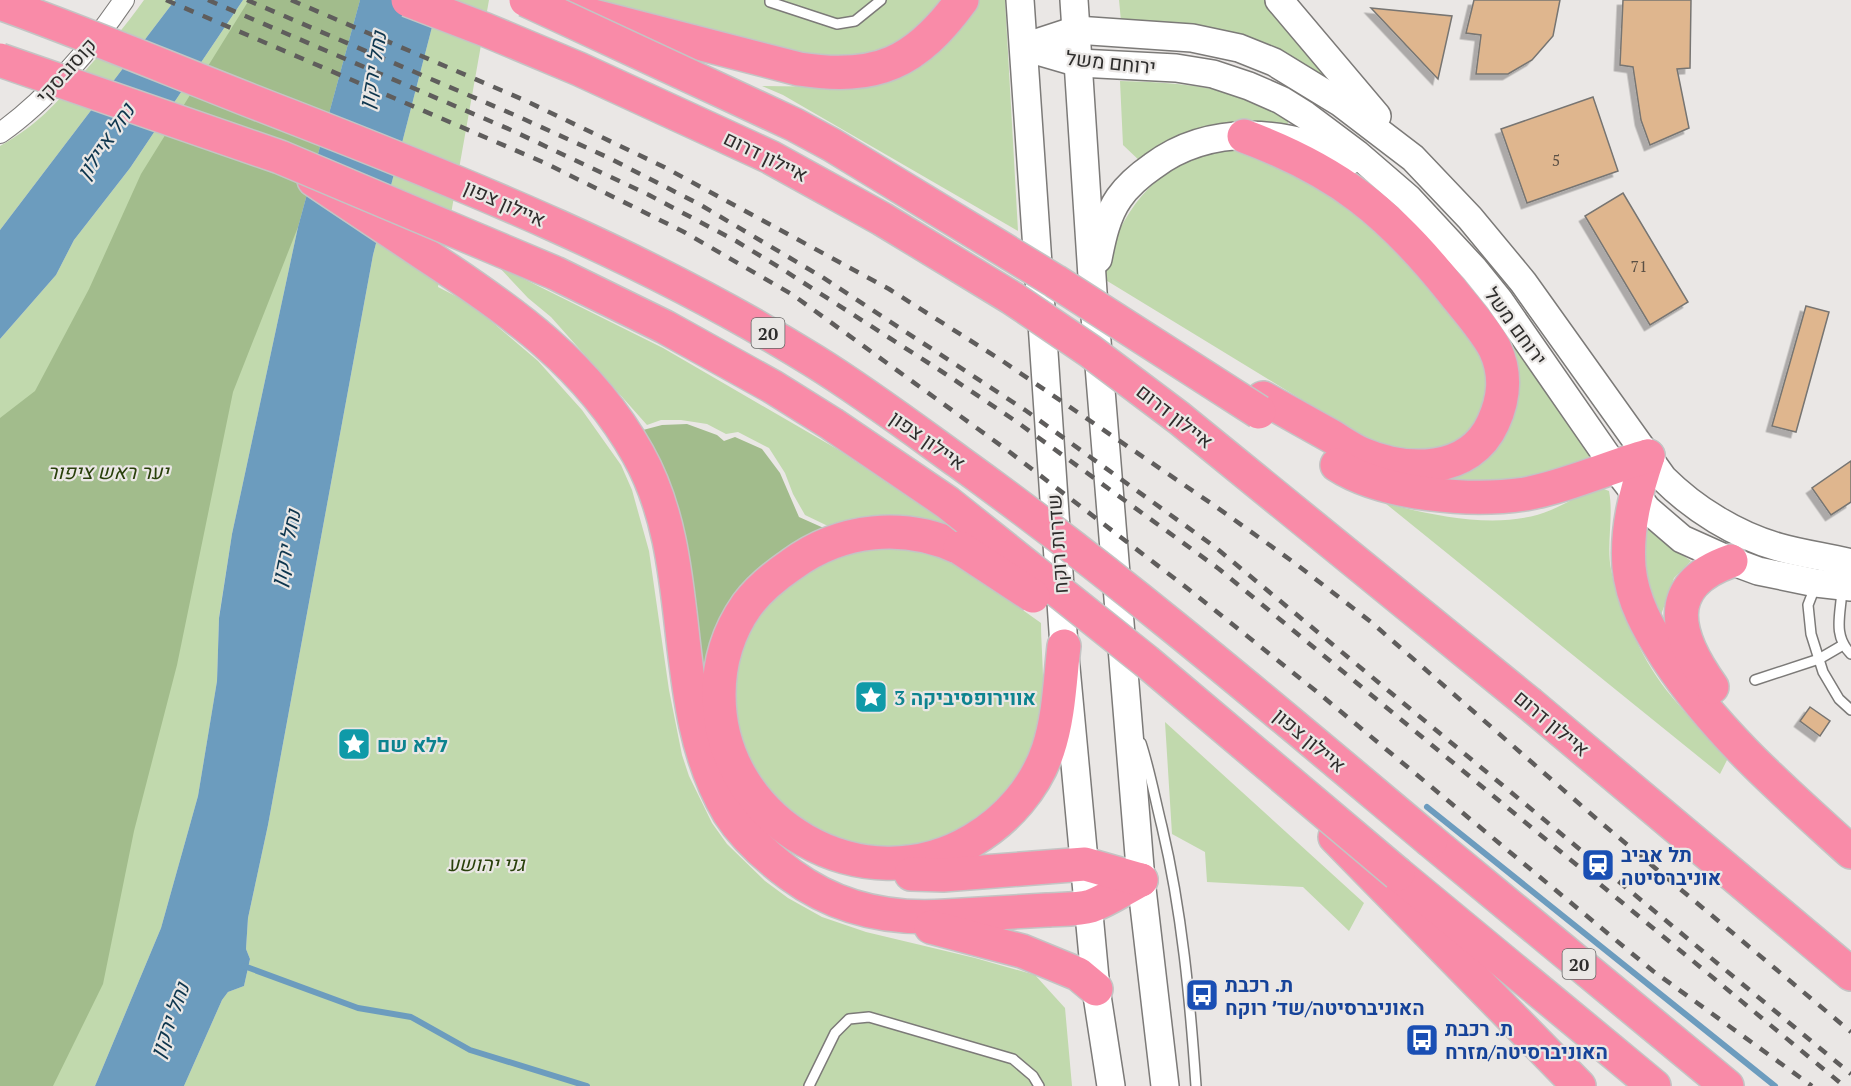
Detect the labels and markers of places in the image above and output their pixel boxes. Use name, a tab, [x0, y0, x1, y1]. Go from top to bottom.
place icon: אווירופסיביקה 3	[853, 679, 889, 715]
place label: אווירופסיביקה 3	[894, 684, 1036, 711]
place icon: ללא שם	[336, 726, 372, 762]
place label: ללא שם	[377, 731, 448, 758]
place label: תל אביב אוניברסיטה	[1621, 841, 1721, 891]
station icon: תל אביב אוניברסיטה	[1580, 847, 1616, 883]
place label: ת. רכבת האוניברסיטה/שד׳ רוקח	[1225, 971, 1425, 1021]
bus stop icon: ת. רכבת האוניברסיטה/שד׳ רוקח	[1184, 977, 1220, 1013]
place label: ת. רכבת האוניברסיטה/מזרח	[1445, 1015, 1608, 1065]
bus stop icon: ת. רכבת האוניברסיטה/מזרח	[1404, 1022, 1440, 1058]

